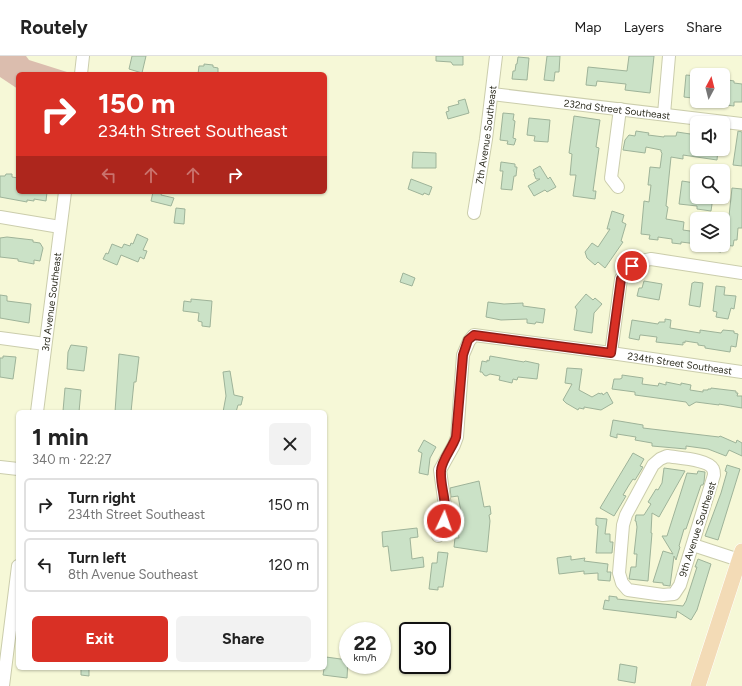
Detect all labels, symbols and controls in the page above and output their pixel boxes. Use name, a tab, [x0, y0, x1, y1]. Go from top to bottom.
text: Routely	[20, 16, 88, 39]
text: Map	[574, 19, 602, 36]
text: Layers	[624, 19, 664, 36]
text: Share	[686, 19, 722, 36]
north arrow	[690, 68, 730, 108]
map controls	[690, 68, 730, 252]
street label: 7th Avenue Southeast	[473, 85, 499, 185]
text: 150 m	[98, 86, 175, 120]
icon: right	[32, 88, 84, 140]
street label: 232nd Street Southeast	[563, 97, 671, 122]
button: sound	[690, 116, 730, 156]
text: 234th Street Southeast	[98, 120, 288, 142]
icon: left	[98, 164, 120, 186]
icon: ahead	[140, 164, 162, 186]
icon: ahead	[182, 164, 204, 186]
icon: right	[224, 164, 246, 186]
button: search	[690, 164, 730, 204]
button: layers	[690, 212, 730, 252]
pin	[615, 249, 649, 283]
street label: 3rd Avenue Southeast	[39, 252, 64, 352]
icon: arrive	[621, 255, 643, 277]
street label: 234th Street Southeast	[627, 349, 733, 378]
text: 1 min	[32, 422, 89, 451]
button: close	[269, 423, 311, 465]
text: 340 m · 22:27	[32, 452, 112, 467]
street label: 9th Avenue Southeast	[676, 480, 719, 579]
text: Turn right	[68, 489, 136, 507]
icon: right	[34, 494, 56, 516]
text: 150 m	[268, 496, 309, 514]
position arrow	[423, 500, 465, 542]
text: 234th Street Southeast	[68, 507, 205, 522]
text: Turn left	[68, 549, 126, 567]
icon: left	[34, 554, 56, 576]
text: 120 m	[268, 556, 309, 574]
text: 8th Avenue Southeast	[68, 567, 198, 582]
button: Exit	[32, 616, 168, 662]
button: Share	[176, 616, 311, 662]
speed limit sign: 30	[399, 622, 451, 674]
text: 22	[353, 631, 377, 655]
text: km/h	[354, 651, 376, 664]

